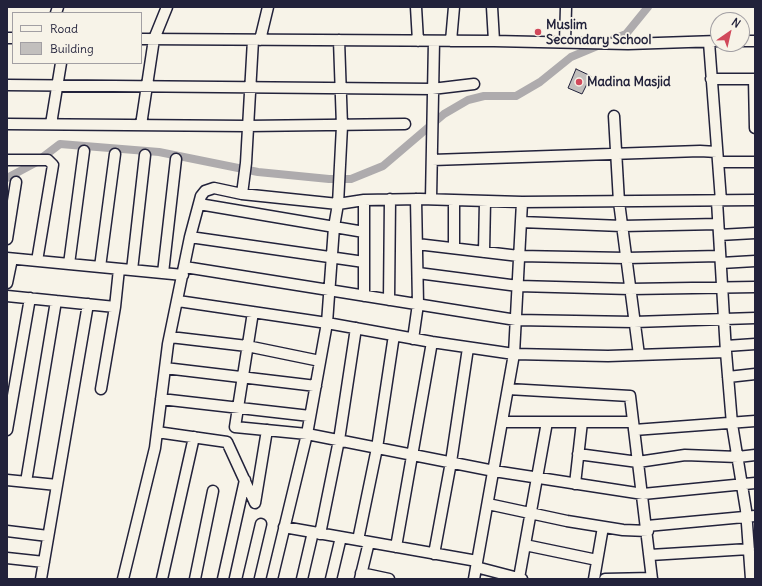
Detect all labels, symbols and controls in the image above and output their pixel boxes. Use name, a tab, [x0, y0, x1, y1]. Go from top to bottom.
legend	[12, 12, 142, 64]
north arrow	[710, 12, 750, 52]
text: N	[729, 15, 743, 31]
place label: Muslim Secondary School	[546, 17, 651, 48]
text: Road	[50, 21, 78, 36]
marker: Muslim Secondary School	[533, 27, 543, 37]
text: Building	[50, 41, 94, 56]
place label: Madina Masjid	[587, 74, 671, 90]
marker: Madina Masjid	[574, 77, 584, 87]

